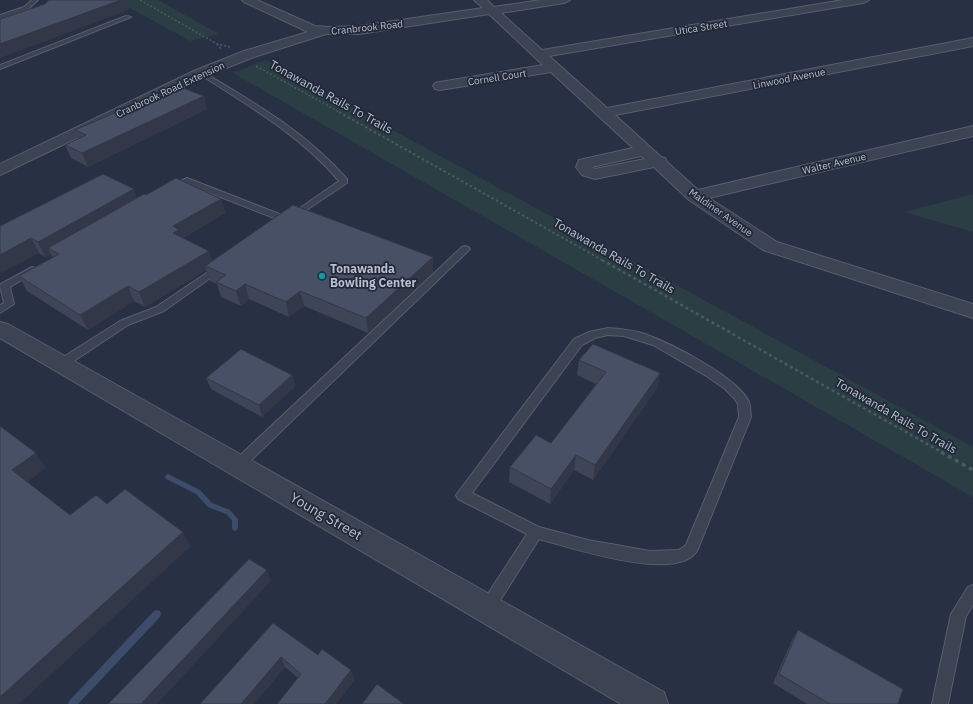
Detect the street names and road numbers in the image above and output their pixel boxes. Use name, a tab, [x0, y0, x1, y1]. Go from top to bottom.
street label: Cranbrook Road	[331, 17, 404, 38]
street label: Utica Street	[674, 17, 729, 38]
street label: Tonawanda Rails To Trails	[267, 56, 395, 137]
street label: Cranbrook Road Extension	[114, 58, 227, 120]
street label: Linwood Avenue	[752, 65, 827, 92]
street label: Cornell Court	[467, 66, 528, 89]
street label: Walter Avenue	[801, 150, 868, 177]
street label: Maldiner Avenue	[686, 186, 756, 240]
street label: Tonawanda Rails To Trails	[551, 215, 678, 297]
street label: Tonawanda Rails To Trails	[833, 375, 960, 457]
street label: Young Street	[287, 488, 365, 544]

